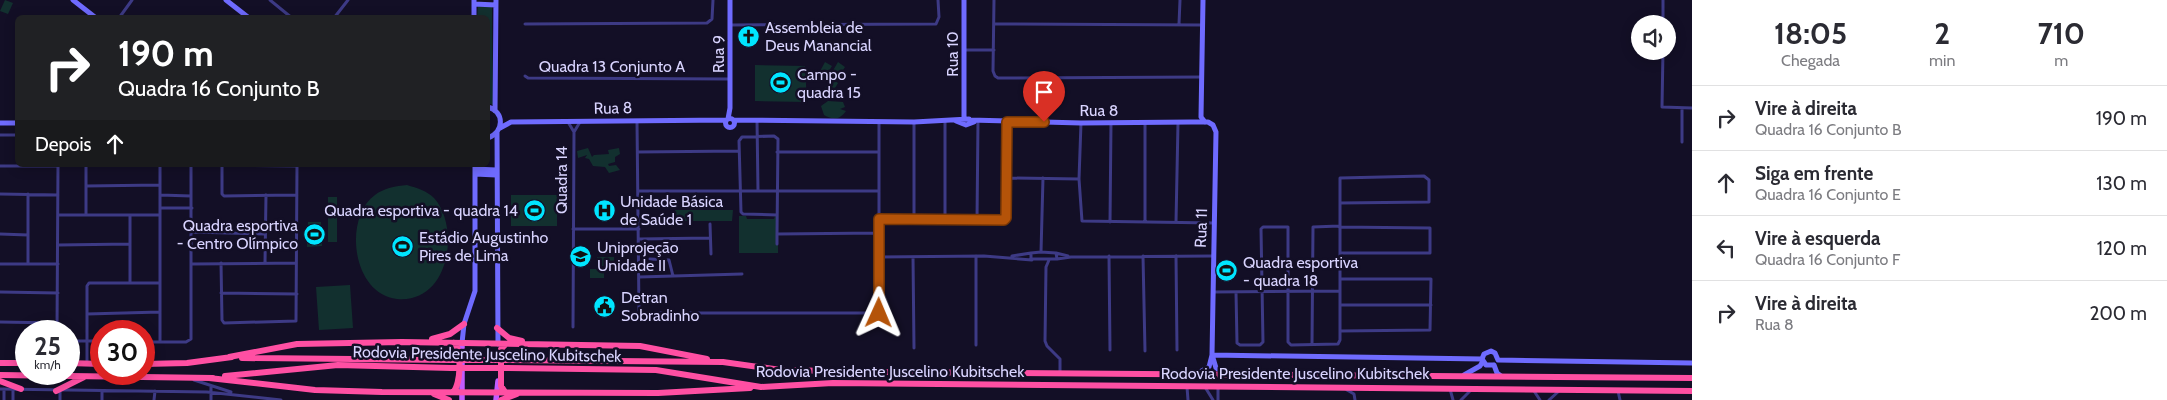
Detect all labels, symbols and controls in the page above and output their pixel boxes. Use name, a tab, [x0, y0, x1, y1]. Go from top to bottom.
map controls	[1631, 15, 1676, 60]
button: sound	[1631, 15, 1676, 60]
text: 18:05	[1774, 15, 1847, 52]
text: 2	[1934, 15, 1950, 52]
text: 710	[2037, 15, 2085, 52]
place label: Assembleia de Deus Manancial	[765, 18, 872, 55]
church icon: Assembleia de Deus Manancial	[737, 24, 761, 48]
street label: Rua 10	[943, 31, 962, 77]
text: 190 m	[118, 32, 214, 75]
icon: right	[35, 35, 100, 100]
street label: Rua 9	[709, 35, 728, 73]
text: Chegada	[1781, 51, 1840, 70]
text: min	[1929, 51, 1955, 70]
text: m	[2054, 51, 2068, 70]
street label: Quadra 13 Conjunto A	[539, 57, 685, 76]
place label: Campo - quadra 15	[797, 65, 861, 102]
sports icon: Campo - quadra 15	[769, 71, 793, 95]
pin	[1023, 71, 1065, 122]
text: Quadra 16 Conjunto B	[118, 75, 320, 102]
icon: arrive	[1030, 78, 1058, 106]
text: Vire à direita	[1755, 97, 1857, 120]
street label: Rua 8	[593, 98, 633, 118]
street label: Rua 8	[1080, 101, 1118, 120]
icon: right	[1712, 104, 1740, 132]
text: 190 m	[2096, 107, 2147, 130]
text: Quadra 16 Conjunto B	[1755, 120, 1902, 139]
icon: ahead	[101, 130, 129, 158]
text: Depois	[35, 133, 91, 156]
street label: Quadra 14	[552, 146, 571, 214]
text: Siga em frente	[1755, 162, 1873, 185]
icon: ahead	[1712, 169, 1740, 197]
text: 130 m	[2096, 172, 2147, 195]
text: Quadra 16 Conjunto E	[1755, 185, 1901, 204]
place label: Unidade Básica de Saúde 1	[620, 192, 723, 229]
sports icon: Quadra esportiva - quadra 14	[522, 198, 546, 222]
hospital icon: Unidade Básica de Saúde 1	[592, 198, 616, 222]
place label: Quadra esportiva - quadra 14	[324, 201, 518, 220]
street label: Rua 11	[1191, 208, 1211, 248]
place label: Quadra esportiva - Centro Olímpico	[177, 216, 298, 253]
sports icon: Quadra esportiva - Centro Olímpico	[302, 222, 326, 246]
text: Vire à esquerda	[1755, 227, 1881, 250]
place label: Estádio Augustinho Pires de Lima	[419, 228, 549, 265]
sports icon: Estádio Augustinho Pires de Lima	[391, 234, 415, 258]
icon: left	[1712, 234, 1740, 262]
text: 120 m	[2097, 237, 2147, 260]
place label: Uniprojeção Unidade II	[597, 238, 679, 275]
school or university icon: Uniprojeção Unidade II	[569, 244, 593, 268]
text: Quadra 16 Conjunto F	[1755, 250, 1900, 269]
place label: Quadra esportiva - quadra 18	[1243, 253, 1359, 290]
sports icon: Quadra esportiva - quadra 18	[1215, 259, 1239, 283]
position arrow	[852, 286, 904, 338]
place label: Detran Sobradinho	[621, 288, 700, 325]
text: Vire à direita	[1755, 292, 1857, 315]
public building icon: Detran Sobradinho	[593, 294, 617, 318]
icon: right	[1712, 299, 1740, 327]
text: 200 m	[2090, 302, 2147, 325]
text: Rua 8	[1755, 315, 1794, 334]
speed limit sign: 30	[90, 320, 155, 385]
text: 25	[34, 331, 61, 361]
street label: Rodovia Presidente Juscelino Kubitschek	[352, 342, 622, 366]
text: km/h	[34, 357, 61, 372]
street label: Rodovia Presidente Juscelino Kubitschek	[756, 362, 1025, 381]
street label: Rodovia Presidente Juscelino Kubitschek	[1161, 364, 1430, 383]

